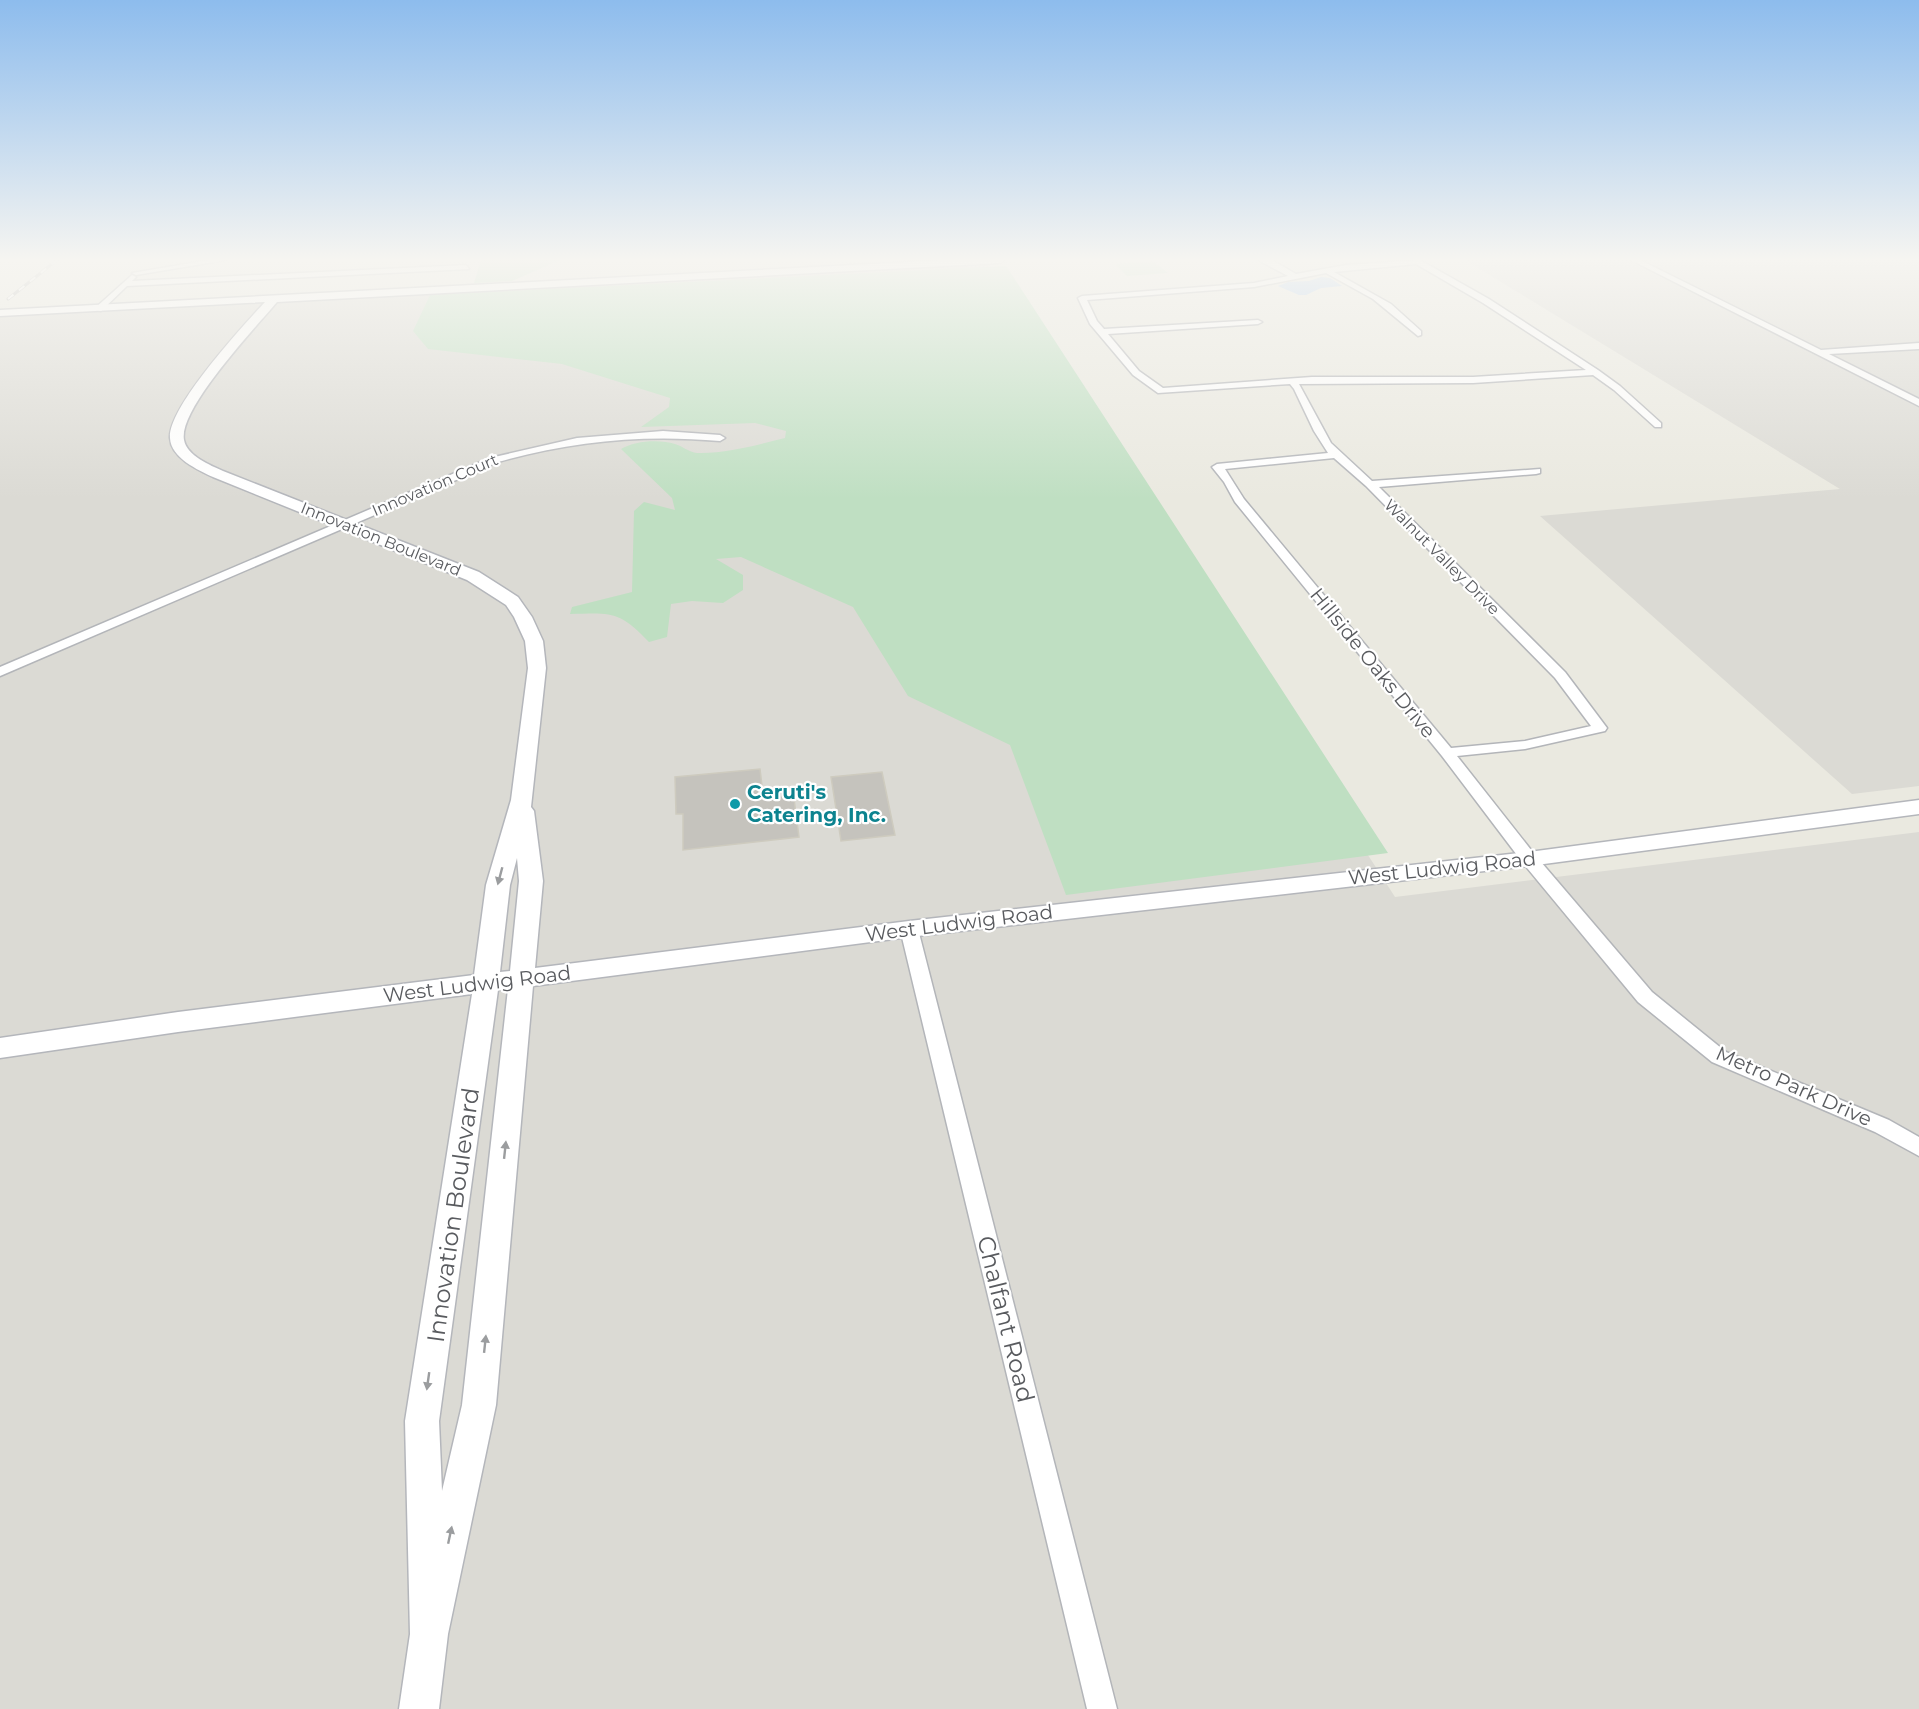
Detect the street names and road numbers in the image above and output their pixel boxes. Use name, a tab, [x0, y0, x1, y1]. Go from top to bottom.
street label: Innovation Court	[369, 450, 501, 520]
street label: Walnut Valley Drive	[1380, 495, 1504, 619]
street label: Innovation Boulevard	[298, 498, 464, 580]
street label: Hillside Oaks Drive	[1305, 583, 1441, 743]
street label: West Ludwig Road	[1347, 846, 1537, 890]
street label: West Ludwig Road	[864, 900, 1054, 946]
street label: West Ludwig Road	[382, 961, 572, 1007]
street label: Metro Park Drive	[1712, 1041, 1876, 1131]
street label: Innovation Boulevard	[421, 1086, 485, 1344]
street label: Chalfant Road	[971, 1233, 1041, 1405]

